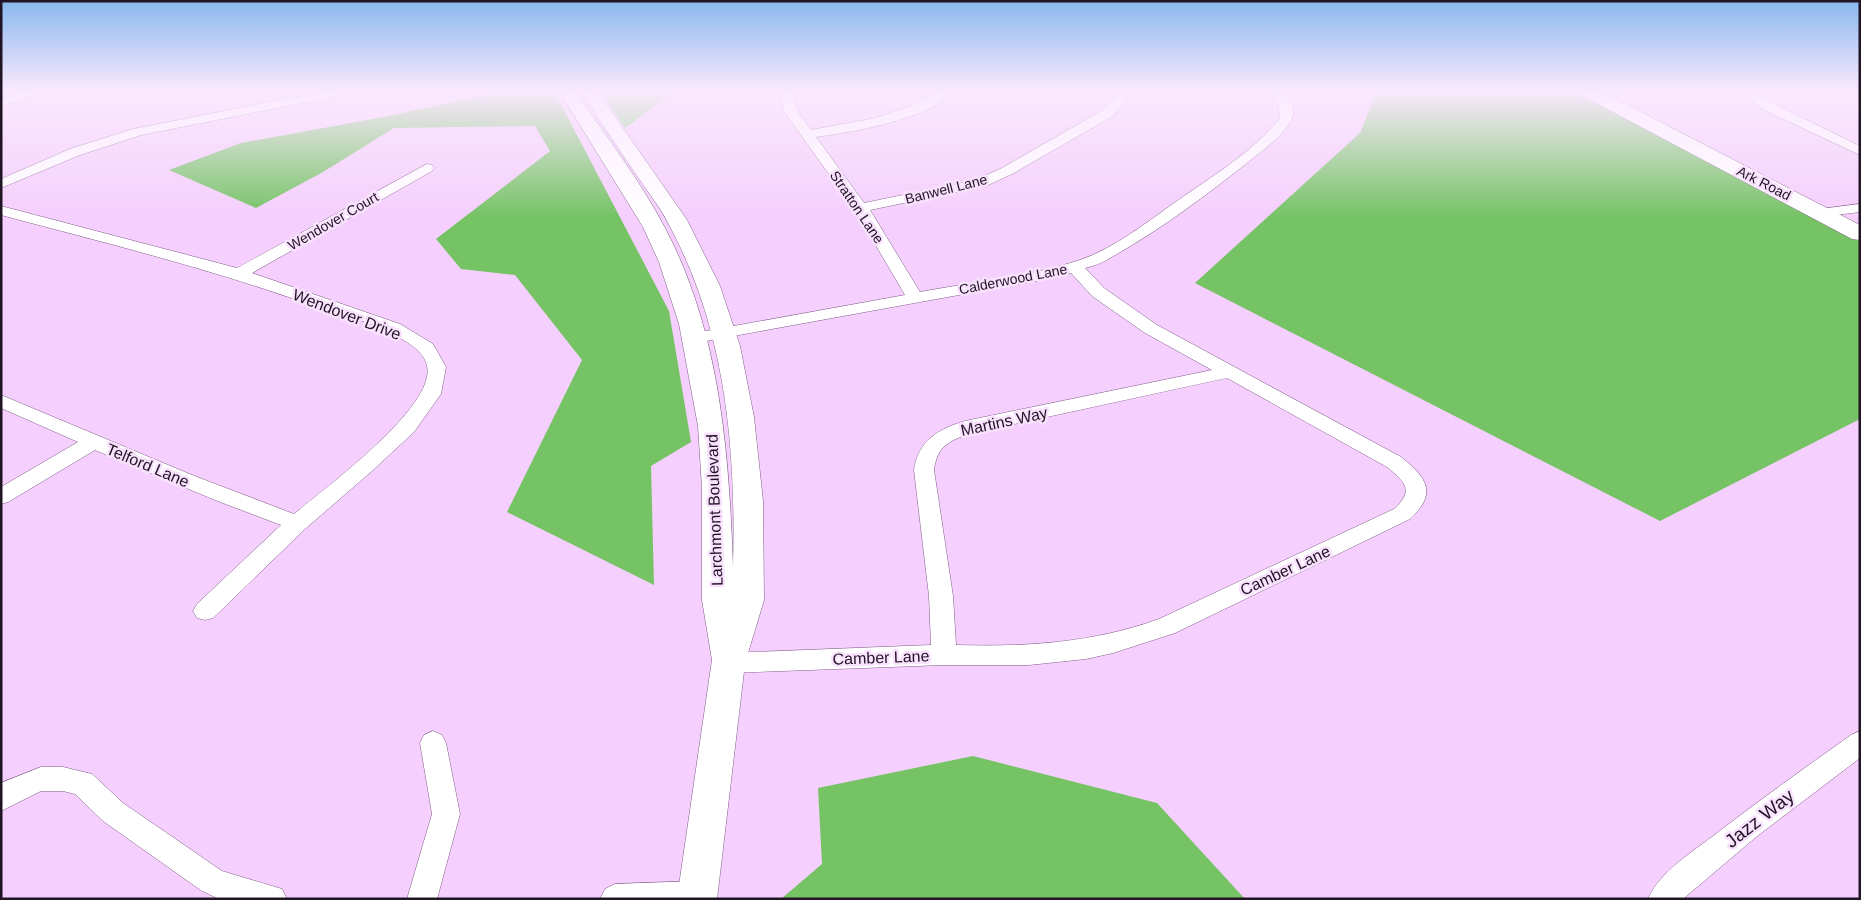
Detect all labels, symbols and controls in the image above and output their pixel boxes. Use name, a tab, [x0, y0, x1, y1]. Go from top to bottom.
street label: Ark Road	[1734, 163, 1794, 203]
street label: Stratton Lane	[827, 168, 887, 246]
street label: Banwell Lane	[903, 171, 989, 207]
street label: Wendover Court	[285, 189, 381, 253]
street label: Calderwood Lane	[958, 261, 1069, 297]
street label: Wendover Drive	[290, 286, 403, 343]
street label: Martins Way	[959, 404, 1049, 439]
street label: Larchmont Boulevard	[703, 434, 726, 586]
street label: Telford Lane	[104, 440, 192, 491]
street label: Camber Lane	[1238, 542, 1333, 599]
street label: Camber Lane	[832, 647, 930, 668]
street label: Jazz Way	[1721, 785, 1798, 852]

